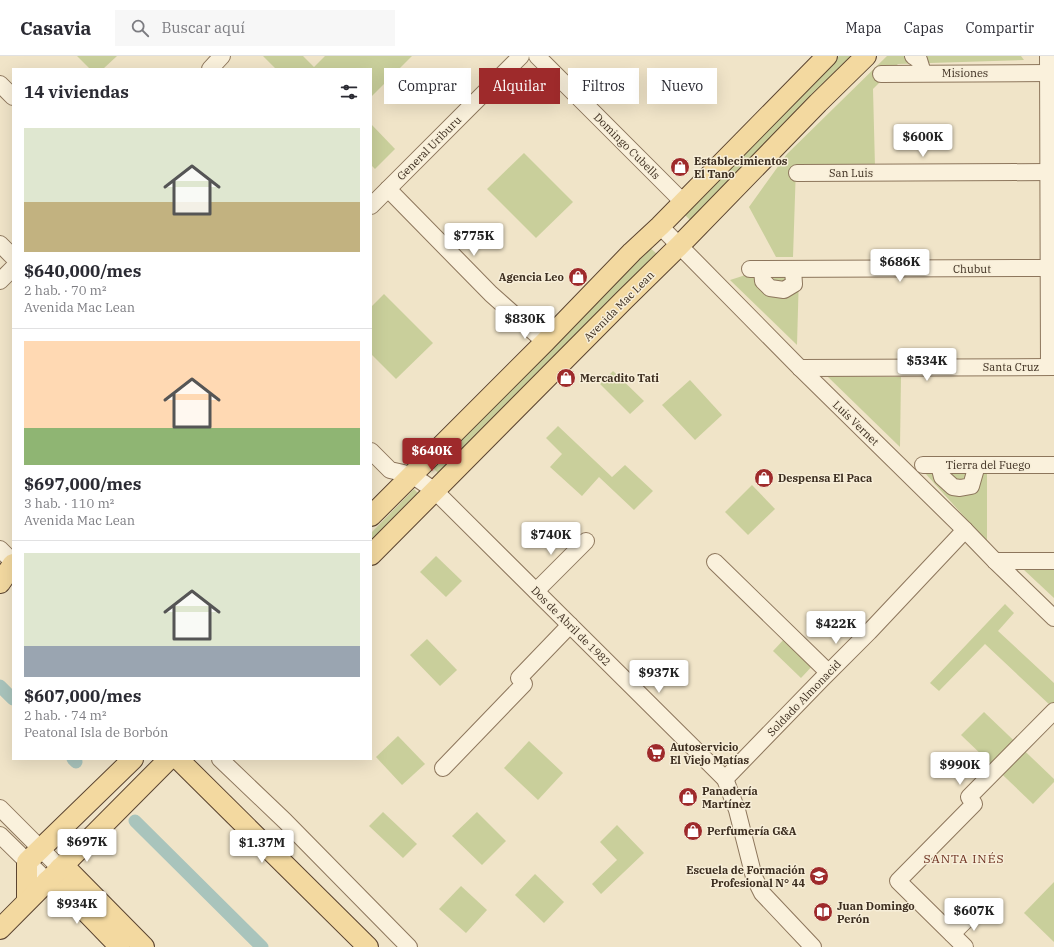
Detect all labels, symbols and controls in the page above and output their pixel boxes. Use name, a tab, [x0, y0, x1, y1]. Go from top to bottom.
search box	[115, 10, 395, 46]
text: Casavia	[20, 16, 91, 40]
icon: search	[129, 17, 151, 39]
text: Buscar aquí	[161, 18, 245, 37]
text: Mapa	[846, 19, 882, 37]
text: Capas	[904, 19, 944, 37]
text: Compartir	[966, 19, 1034, 37]
street label: Misiones	[942, 66, 988, 80]
chip: Comprar	[384, 68, 471, 104]
chip: Alquilar	[479, 68, 560, 104]
chip: Filtros	[568, 68, 639, 104]
chip: Nuevo	[647, 68, 717, 104]
text: 14 viviendas	[24, 81, 129, 103]
icon: filters	[338, 81, 360, 103]
street label: Domingo Cubells	[591, 110, 663, 182]
street label: General Uriburu	[394, 113, 464, 183]
pin: $600K	[895, 124, 951, 158]
text: $600K	[902, 128, 944, 145]
icon: home	[156, 154, 228, 226]
place label: Establecimientos El Tano	[694, 154, 788, 181]
shop icon: Establecimientos El Tano	[669, 156, 691, 178]
street label: San Luis	[829, 166, 873, 180]
pin: $775K	[446, 223, 502, 257]
text: $775K	[453, 227, 495, 244]
pin: $686K	[872, 249, 928, 283]
text: $686K	[879, 253, 921, 270]
text: $640,000/mes	[24, 260, 141, 282]
street label: Chubut	[953, 262, 991, 276]
shop icon: Agencia Leo	[567, 266, 589, 288]
street label: Avenida Mac Lean	[581, 268, 657, 344]
place label: Agencia Leo	[499, 270, 564, 284]
text: 2 hab. · 70 m²	[24, 282, 107, 299]
text: Avenida Mac Lean	[24, 299, 135, 316]
pin: $830K	[497, 306, 553, 340]
text: $830K	[504, 310, 546, 327]
pin: $534K	[899, 348, 955, 382]
text: $534K	[906, 352, 948, 369]
street label: Santa Cruz	[983, 360, 1040, 374]
icon: home	[156, 367, 228, 439]
shop icon: Mercadito Tati	[555, 367, 577, 389]
place label: Mercadito Tati	[580, 371, 659, 385]
street label: Luis Vernet	[830, 398, 882, 449]
pin: $640K	[404, 438, 460, 472]
text: $640K	[411, 442, 453, 459]
street label: Tierra del Fuego	[946, 458, 1030, 472]
shop icon: Despensa El Paca	[753, 467, 775, 489]
place label: Despensa El Paca	[778, 471, 872, 485]
text: $697,000/mes	[24, 473, 141, 495]
text: 3 hab. · 110 m²	[24, 495, 114, 512]
text: Avenida Mac Lean	[24, 512, 135, 529]
pin: $740K	[523, 522, 579, 556]
text: $740K	[530, 526, 572, 543]
icon: home	[156, 579, 228, 651]
street label: Dos de Abril de 1982	[528, 583, 614, 669]
pin: $422K	[808, 611, 864, 645]
text: $422K	[815, 615, 857, 632]
street label: Soldado Almonacid	[764, 657, 844, 739]
pin: $937K	[631, 660, 687, 694]
text: $937K	[638, 664, 680, 681]
text: $607,000/mes	[24, 685, 141, 707]
text: 2 hab. · 74 m²	[24, 707, 107, 724]
text: Peatonal Isla de Borbón	[24, 724, 168, 741]
place label: Autoservicio El Viejo Matías	[670, 740, 750, 767]
supermarket icon: Autoservicio El Viejo Matías	[645, 742, 667, 764]
pin: $990K	[932, 752, 988, 786]
text: $990K	[939, 756, 981, 773]
place label: Panadería Martínez	[702, 784, 758, 811]
shop icon: Panadería Martínez	[677, 786, 699, 808]
shop icon: Perfumería G&A	[682, 820, 704, 842]
place label: Perfumería G&A	[707, 824, 797, 838]
pin: $697K	[59, 829, 115, 863]
pin: $1.37M	[229, 830, 295, 864]
text: $697K	[66, 833, 108, 850]
text: $1.37M	[239, 834, 285, 851]
district label: SANTA INÉS	[924, 851, 1004, 866]
place label: Escuela de Formación Profesional N° 44	[686, 863, 805, 890]
school or university icon: Escuela de Formación Profesional N° 44	[808, 865, 830, 887]
pin: $934K	[49, 891, 105, 925]
text: $934K	[56, 895, 98, 912]
pin: $607K	[946, 898, 1002, 932]
place label: Juan Domingo Perón	[837, 899, 915, 926]
library icon: Juan Domingo Perón	[812, 901, 834, 923]
text: $607K	[953, 902, 995, 919]

